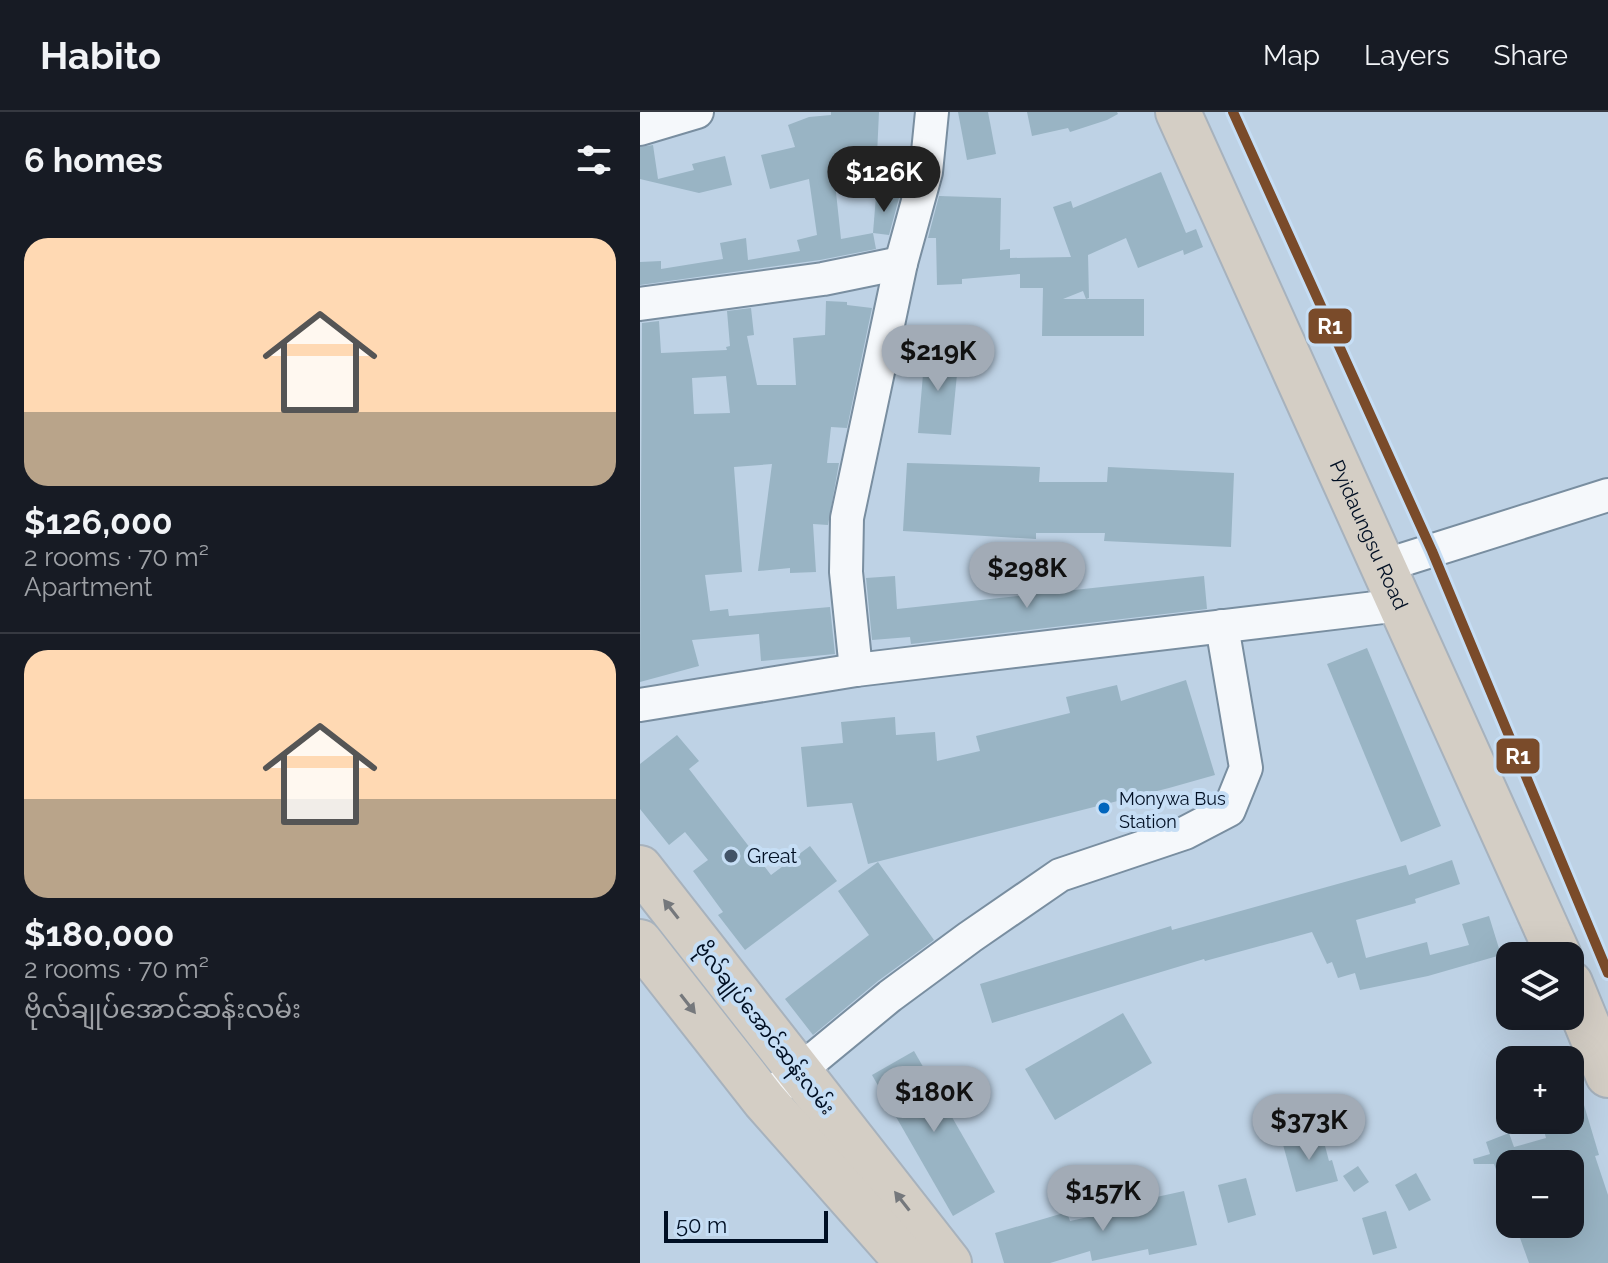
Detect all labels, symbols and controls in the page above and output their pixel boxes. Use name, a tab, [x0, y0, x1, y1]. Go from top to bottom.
text: Habito	[40, 33, 161, 78]
text: Map	[1263, 39, 1320, 72]
text: Layers	[1364, 39, 1450, 72]
text: Share	[1494, 39, 1568, 72]
icon: filters	[572, 138, 616, 182]
text: 6 homes	[24, 140, 163, 180]
pin: $126K	[828, 146, 940, 214]
text: $126K	[845, 157, 923, 187]
icon: home	[248, 290, 392, 434]
line badge: R1	[1307, 307, 1353, 345]
text: R1	[1317, 313, 1343, 339]
pin: $219K	[882, 325, 994, 393]
text: $219K	[900, 336, 976, 366]
street label: Pyidaungsu Road	[1325, 456, 1413, 614]
text: $126,000	[24, 502, 173, 542]
text: 2 rooms · 70 m²	[24, 542, 209, 572]
pin: $298K	[971, 542, 1083, 610]
text: $298K	[987, 553, 1067, 583]
text: Apartment	[24, 572, 153, 602]
icon: home	[248, 702, 392, 846]
line badge: R1	[1495, 737, 1541, 775]
text: R1	[1505, 743, 1531, 769]
place label: Monywa Bus Station	[1119, 788, 1226, 832]
marker: Monywa Bus Station	[1096, 800, 1112, 816]
place label: Great	[747, 844, 798, 868]
marker: Great	[722, 847, 740, 865]
one-way arrow	[664, 899, 680, 919]
text: $180,000	[24, 914, 174, 954]
street label: ဗိုလ်ချုပ်အောင်ဆန်းလမ်း	[686, 935, 842, 1122]
map controls	[1496, 942, 1584, 1238]
button: layers	[1496, 942, 1584, 1030]
text: 2 rooms · 70 m²	[24, 954, 209, 984]
text: ဗိုလ်ချုပ်အောင်ဆန်းလမ်း	[24, 994, 301, 1024]
one-way arrow	[679, 994, 696, 1014]
button: +	[1496, 1046, 1584, 1134]
pin: $180K	[878, 1066, 990, 1134]
text: $180K	[895, 1077, 973, 1107]
pin: $373K	[1253, 1094, 1365, 1162]
text: $373K	[1270, 1105, 1348, 1135]
button: −	[1496, 1150, 1584, 1238]
pin: $157K	[1047, 1165, 1159, 1233]
text: $157K	[1065, 1176, 1141, 1206]
one-way arrow	[894, 1191, 910, 1211]
scale bar	[664, 1207, 828, 1243]
text: 50 m	[676, 1212, 727, 1238]

